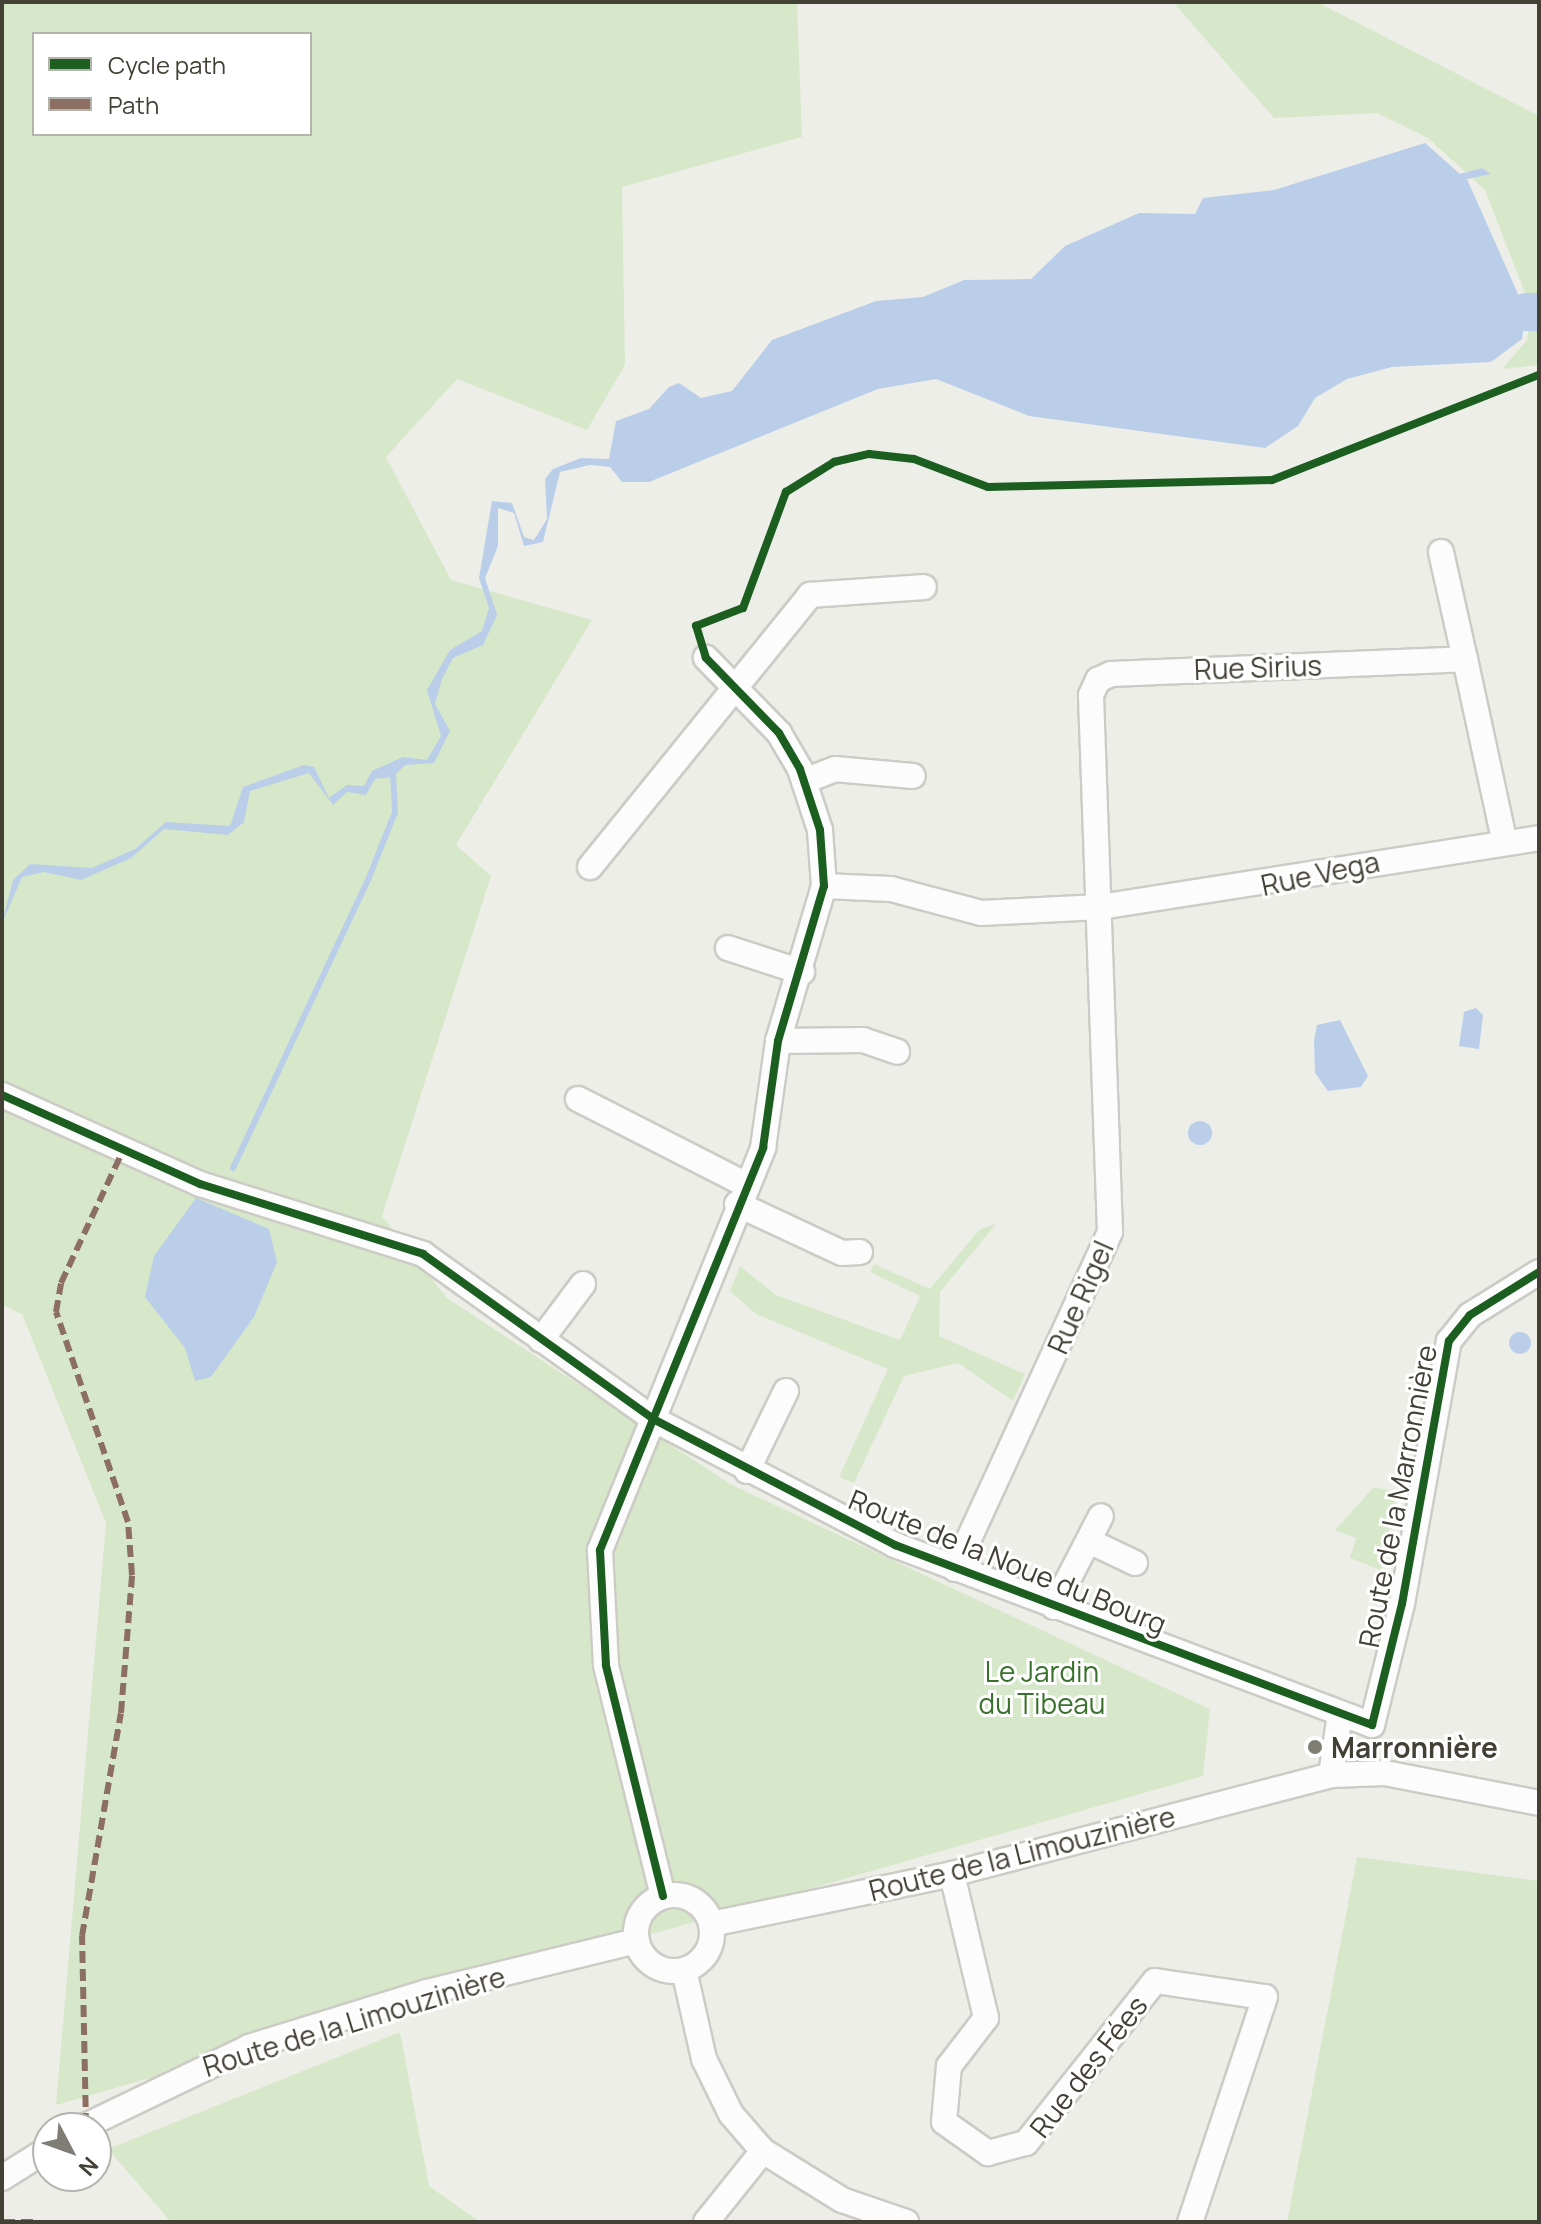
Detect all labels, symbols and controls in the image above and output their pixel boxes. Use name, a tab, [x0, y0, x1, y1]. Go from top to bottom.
legend	[32, 32, 312, 136]
text: Cycle path	[108, 48, 226, 81]
text: Path	[108, 88, 159, 121]
street label: Rue Sirius	[1193, 648, 1323, 686]
street label: Rue Vega	[1258, 844, 1382, 902]
street label: Rue Rigel	[1040, 1235, 1120, 1359]
street label: Route de la Marronnière	[1351, 1342, 1443, 1650]
street label: Route de la Noue du Bourg	[844, 1482, 1172, 1640]
park label: Le Jardin du Tibeau	[979, 1654, 1105, 1720]
place label: Marronnière	[1331, 1730, 1498, 1764]
marker: Marronnière	[1306, 1738, 1324, 1756]
street label: Route de la Limouzinière	[865, 1799, 1179, 1907]
street label: Route de la Limouzinière	[199, 1959, 509, 2083]
street label: Rue des Fées	[1022, 1988, 1154, 2144]
north arrow	[32, 2112, 112, 2192]
text: N	[72, 2151, 105, 2182]

